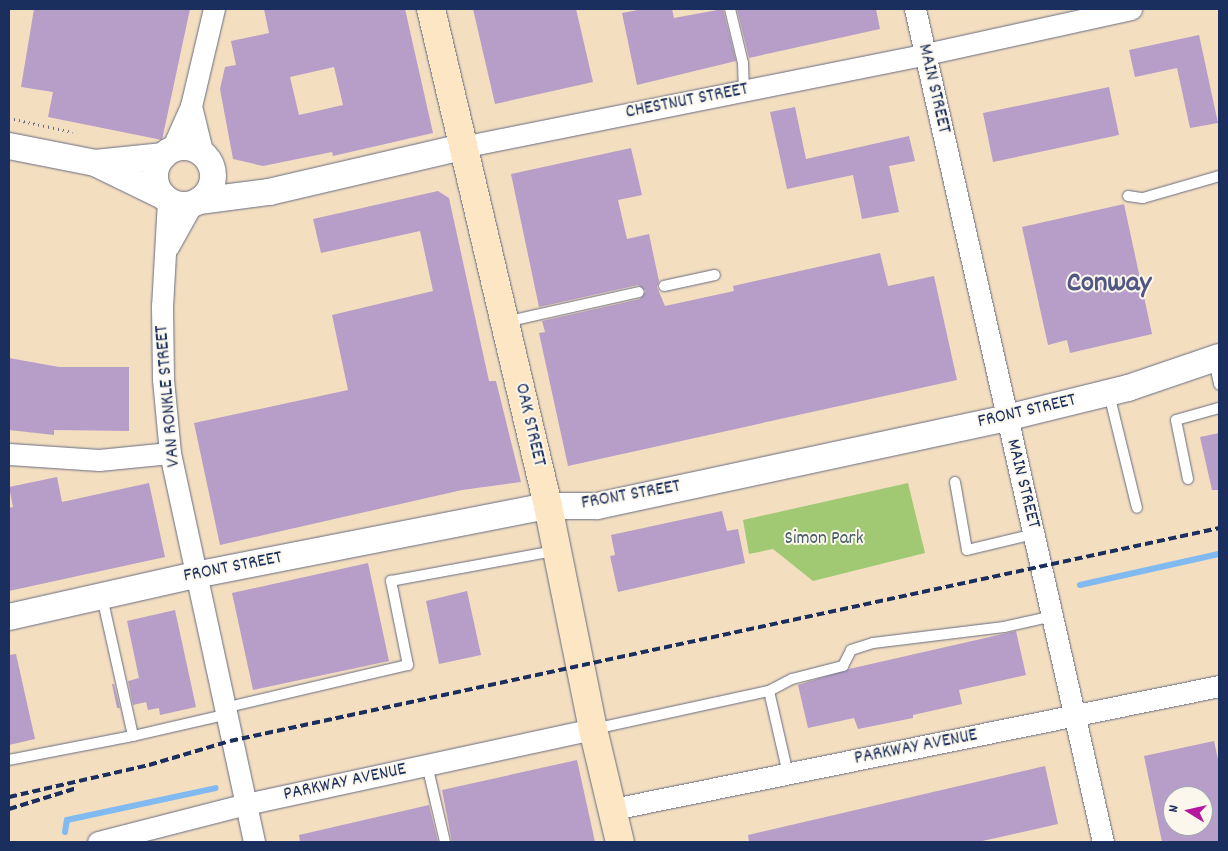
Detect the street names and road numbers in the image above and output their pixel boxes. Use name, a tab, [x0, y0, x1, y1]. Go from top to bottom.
street label: MAIN STREET	[912, 42, 954, 136]
street label: CHESTNUT STREET	[624, 79, 750, 125]
street label: VAN RONKLE STREET	[151, 324, 187, 468]
street label: OAK STREET	[508, 381, 550, 469]
street label: FRONT STREET	[976, 390, 1078, 434]
street label: MAIN STREET	[1000, 437, 1044, 531]
street label: FRONT STREET	[580, 476, 682, 516]
street label: FRONT STREET	[182, 547, 284, 589]
street label: PARKWAY AVENUE	[853, 725, 979, 771]
street label: PARKWAY AVENUE	[282, 759, 408, 807]

